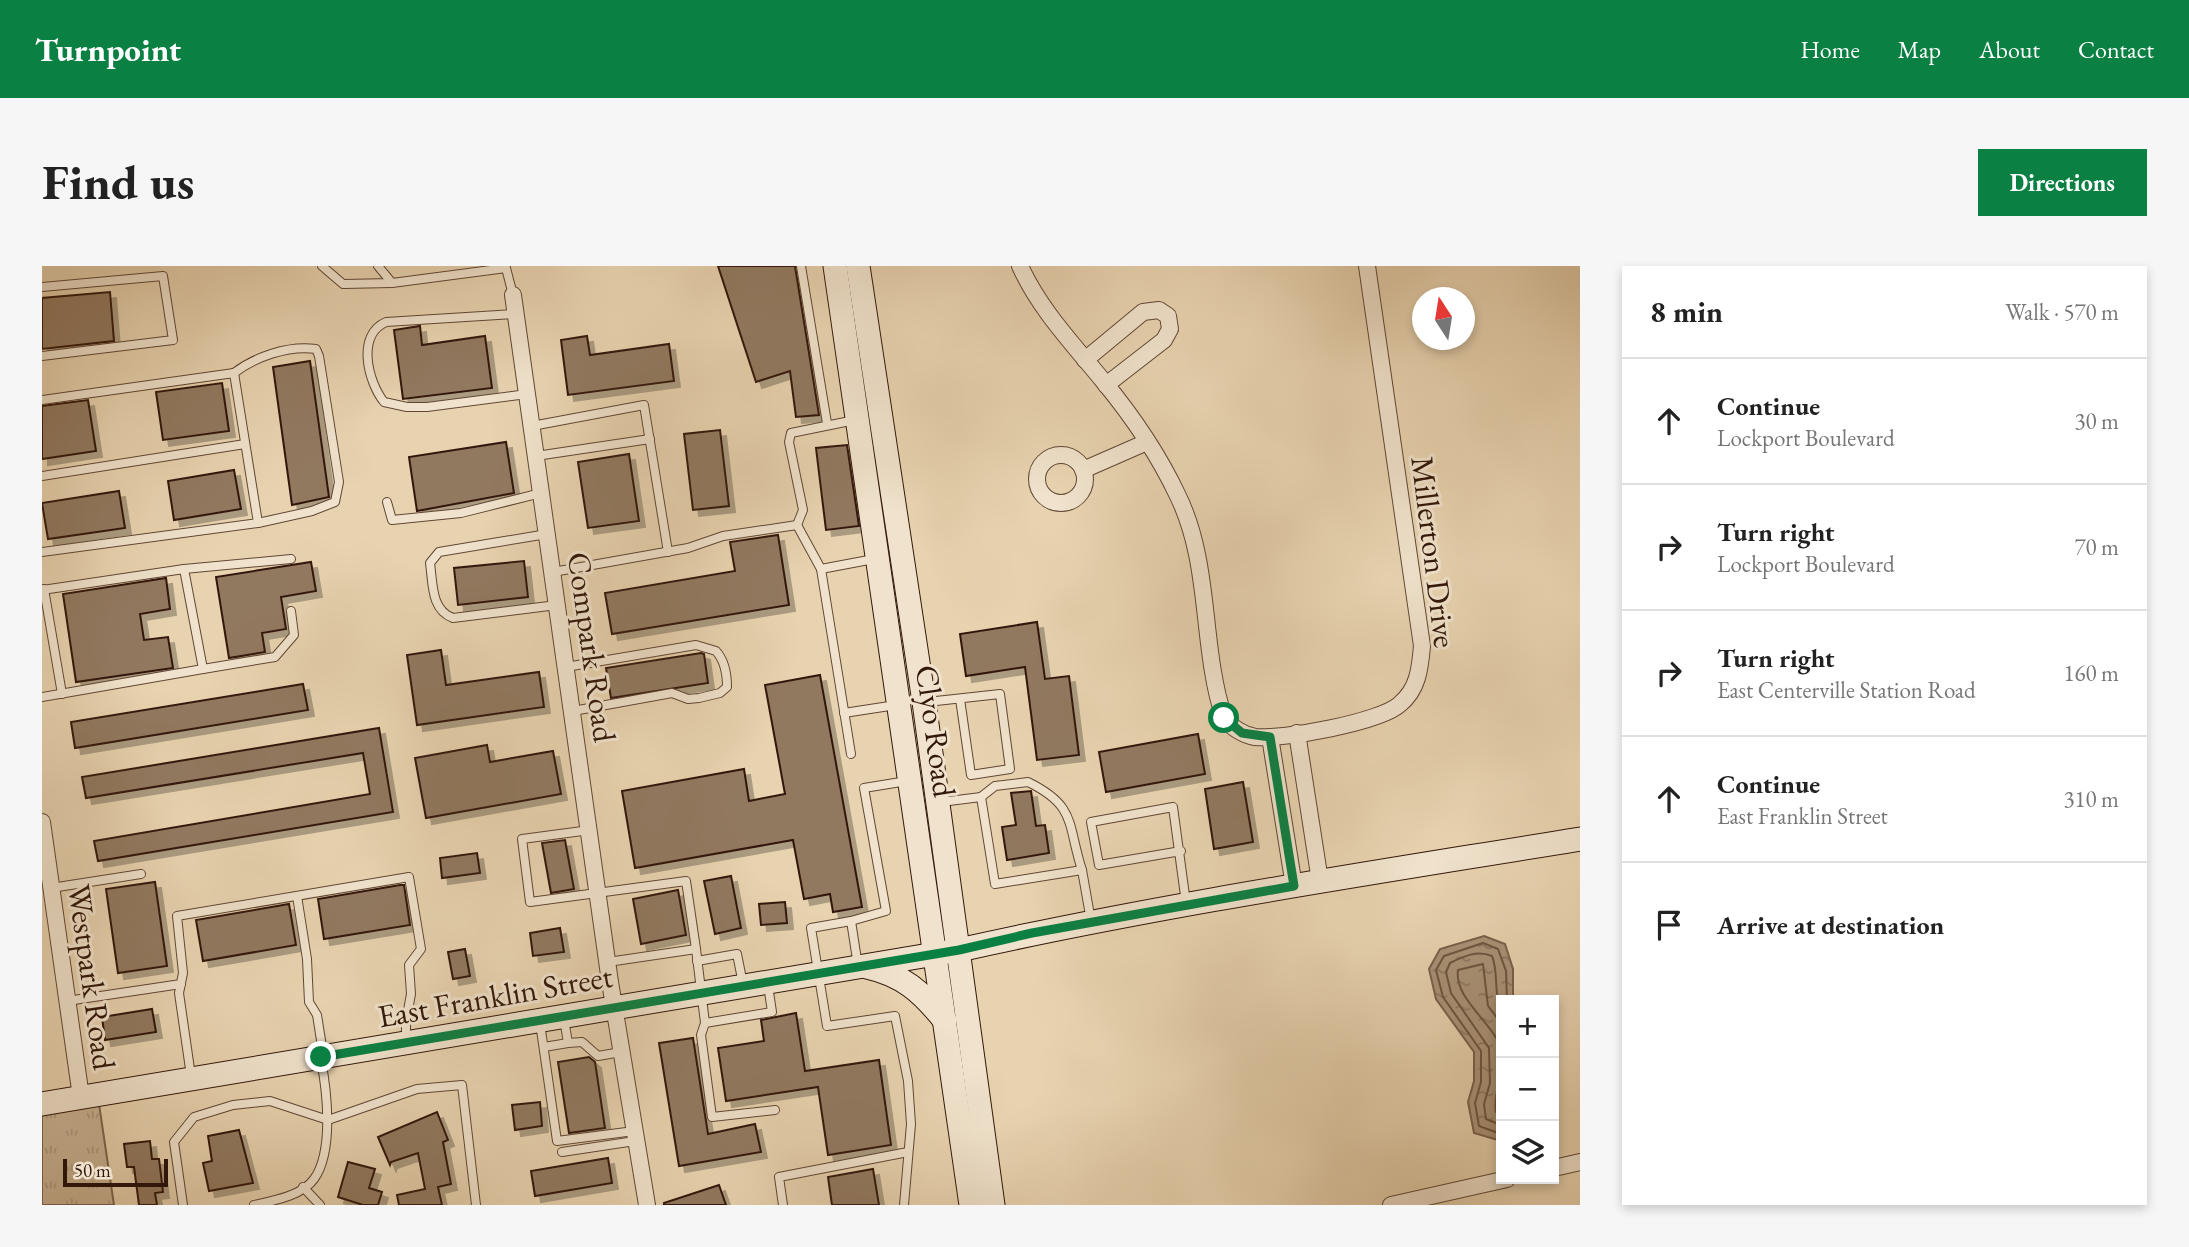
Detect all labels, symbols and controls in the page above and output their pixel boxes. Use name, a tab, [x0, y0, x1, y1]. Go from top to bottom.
text: Turnpoint	[35, 28, 181, 71]
text: Home	[1800, 34, 1860, 65]
text: Map	[1898, 34, 1941, 65]
text: About	[1979, 34, 2040, 65]
text: Contact	[2078, 34, 2154, 65]
button: Directions	[1978, 149, 2147, 216]
text: Find us	[42, 150, 194, 214]
north arrow	[1412, 287, 1475, 350]
text: 8 min	[1650, 292, 1723, 331]
text: Walk · 570 m	[2005, 297, 2119, 327]
text: Continue	[1717, 389, 1820, 423]
icon: ahead	[1650, 402, 1688, 440]
text: 30 m	[2074, 406, 2119, 436]
text: Lockport Boulevard	[1717, 423, 1895, 453]
street label: Millerton Drive	[1401, 454, 1467, 650]
text: Turn right	[1717, 515, 1835, 549]
icon: right	[1650, 528, 1688, 566]
text: 70 m	[2074, 532, 2119, 562]
street label: Compark Road	[558, 549, 626, 745]
text: Lockport Boulevard	[1717, 549, 1895, 579]
text: Turn right	[1717, 641, 1835, 675]
icon: right	[1650, 654, 1688, 692]
text: 160 m	[2063, 658, 2119, 688]
street label: Clyo Road	[906, 662, 966, 800]
text: East Centerville Station Road	[1717, 675, 1976, 705]
route start	[1208, 702, 1239, 733]
text: Continue	[1717, 767, 1820, 801]
icon: ahead	[1650, 780, 1688, 818]
text: 310 m	[2063, 784, 2119, 814]
text: East Franklin Street	[1717, 801, 1888, 831]
street label: Westpark Road	[58, 882, 126, 1073]
icon: arrive	[1650, 906, 1688, 944]
text: Arrive at destination	[1717, 908, 1944, 942]
street label: East Franklin Street	[374, 955, 616, 1037]
map controls	[1496, 995, 1559, 1184]
button: +	[1496, 995, 1559, 1058]
route end	[305, 1041, 336, 1072]
button: −	[1496, 1058, 1559, 1121]
button: layers	[1496, 1121, 1559, 1184]
scale bar	[63, 1156, 168, 1188]
text: 50 m	[74, 1158, 111, 1183]

